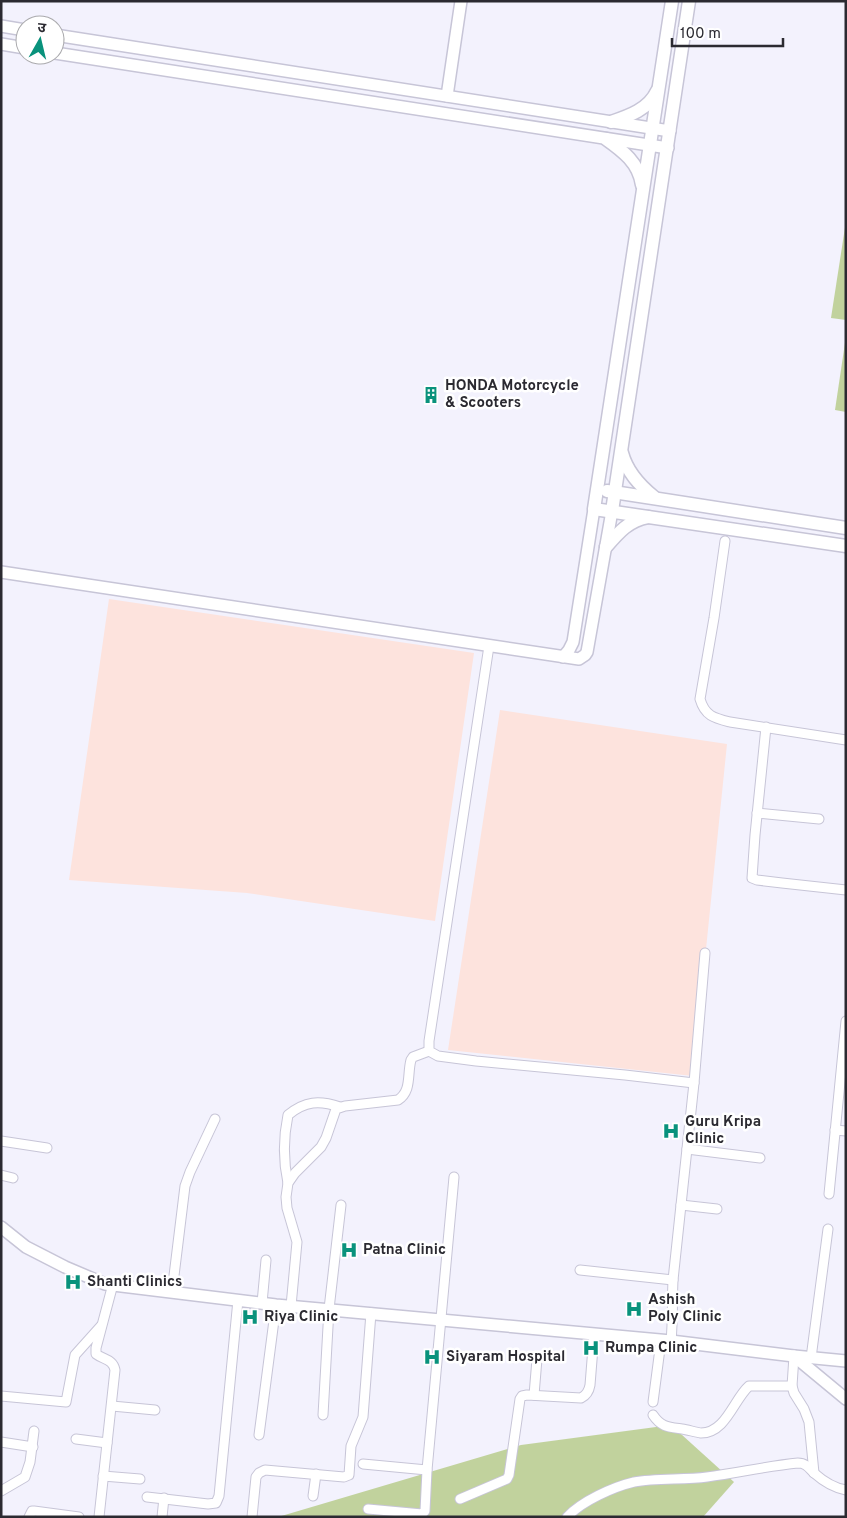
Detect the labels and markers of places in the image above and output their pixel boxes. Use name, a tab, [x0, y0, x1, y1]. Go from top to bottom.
place label: HONDA Motorcycle & Scooters	[445, 377, 579, 413]
building icon: HONDA Motorcycle & Scooters	[421, 385, 441, 405]
place label: Guru Kripa Clinic	[685, 1113, 761, 1149]
hospital icon: Guru Kripa Clinic	[661, 1121, 681, 1141]
hospital icon: Patna Clinic	[339, 1240, 359, 1260]
place label: Patna Clinic	[363, 1241, 446, 1260]
hospital icon: Shanti Clinics	[63, 1272, 83, 1292]
place label: Shanti Clinics	[87, 1273, 182, 1292]
place label: Ashish Poly Clinic	[648, 1291, 722, 1327]
hospital icon: Ashish Poly Clinic	[624, 1299, 644, 1319]
hospital icon: Riya Clinic	[240, 1307, 260, 1327]
place label: Riya Clinic	[264, 1308, 338, 1327]
hospital icon: Rumpa Clinic	[581, 1338, 601, 1358]
place label: Rumpa Clinic	[605, 1339, 698, 1358]
hospital icon: Siyaram Hospital	[422, 1347, 442, 1367]
place label: Siyaram Hospital	[446, 1348, 565, 1367]

